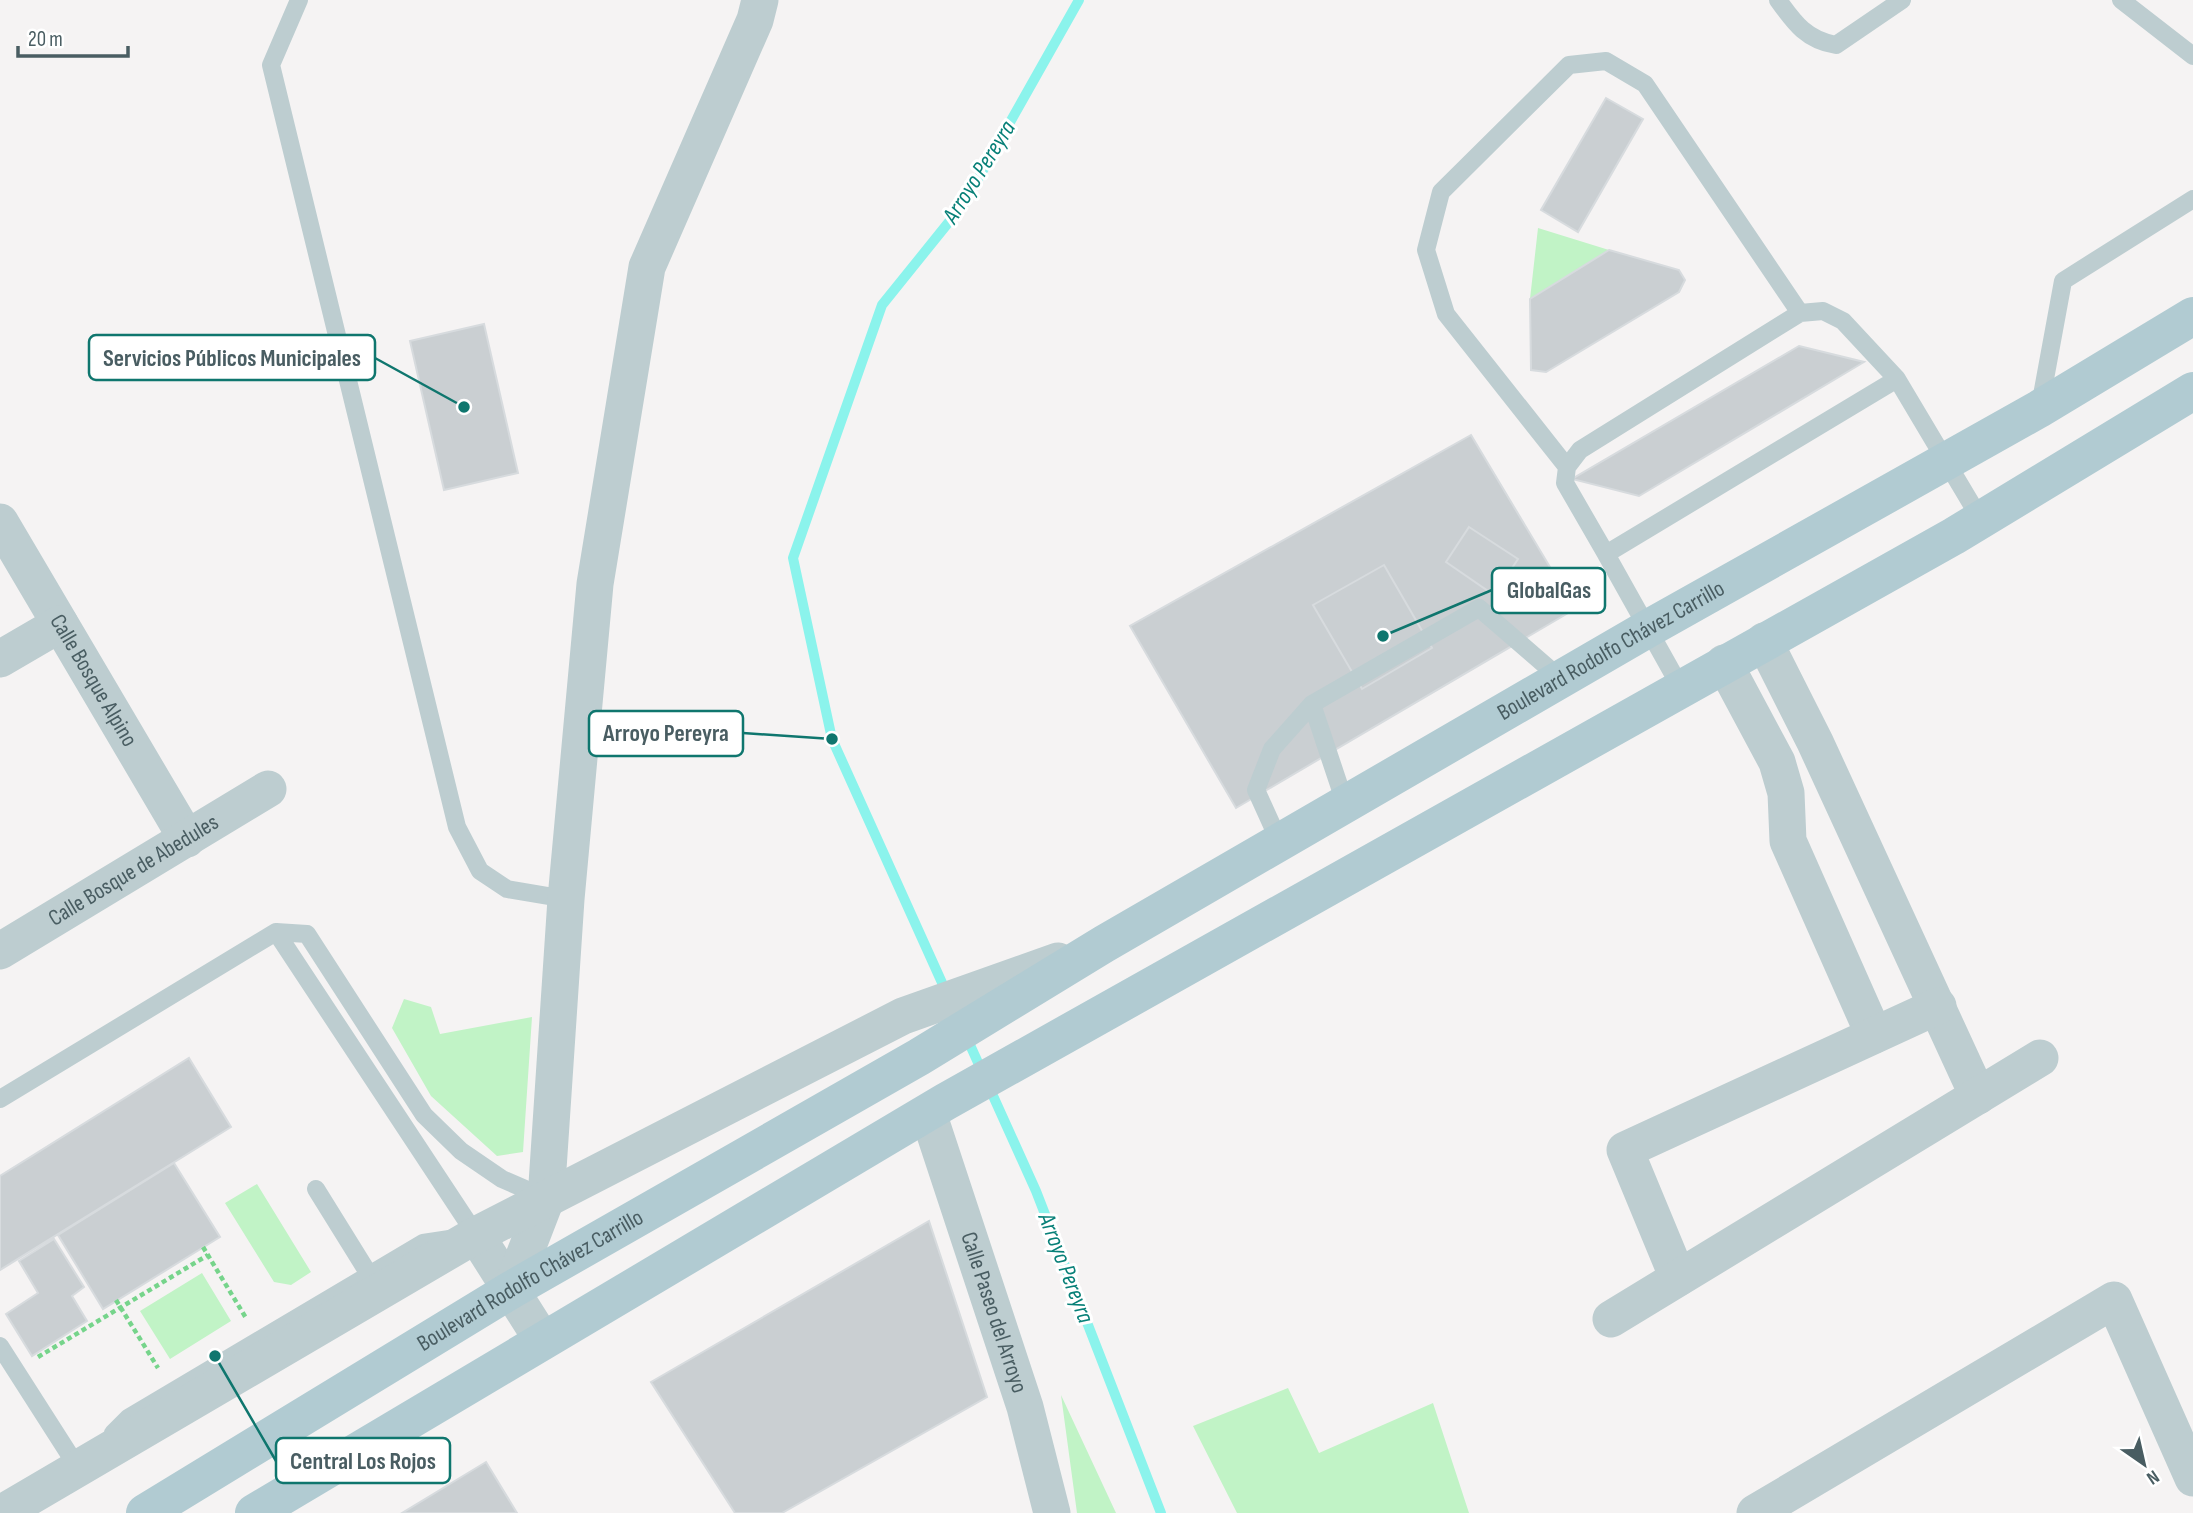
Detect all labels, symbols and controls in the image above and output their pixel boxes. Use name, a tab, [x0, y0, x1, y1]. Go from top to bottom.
scale bar	[18, 14, 128, 58]
text: 20 m	[28, 27, 63, 52]
water label: Arroyo Pereyra	[936, 115, 1022, 230]
callout: Servicios Públicos Municipales	[89, 335, 375, 380]
text: Servicios Públicos Municipales	[103, 344, 361, 373]
callout: GlobalGas	[1492, 568, 1605, 613]
street label: Boulevard Rodolfo Chávez Carrillo	[1492, 574, 1729, 727]
text: GlobalGas	[1507, 576, 1591, 605]
street label: Calle Bosque Alpino	[44, 609, 143, 752]
callout: Arroyo Pereyra	[589, 711, 743, 756]
text: Arroyo Pereyra	[602, 719, 729, 748]
street label: Calle Bosque de Abedules	[43, 808, 224, 932]
street label: Boulevard Rodolfo Chávez Carrillo	[412, 1203, 648, 1358]
water label: Arroyo Pereyra	[1031, 1208, 1100, 1327]
street label: Calle Paseo del Arroyo	[954, 1228, 1033, 1396]
north arrow	[2109, 1429, 2179, 1499]
callout: Central Los Rojos	[276, 1438, 450, 1483]
text: Central Los Rojos	[290, 1447, 436, 1476]
text: N	[2142, 1464, 2163, 1489]

